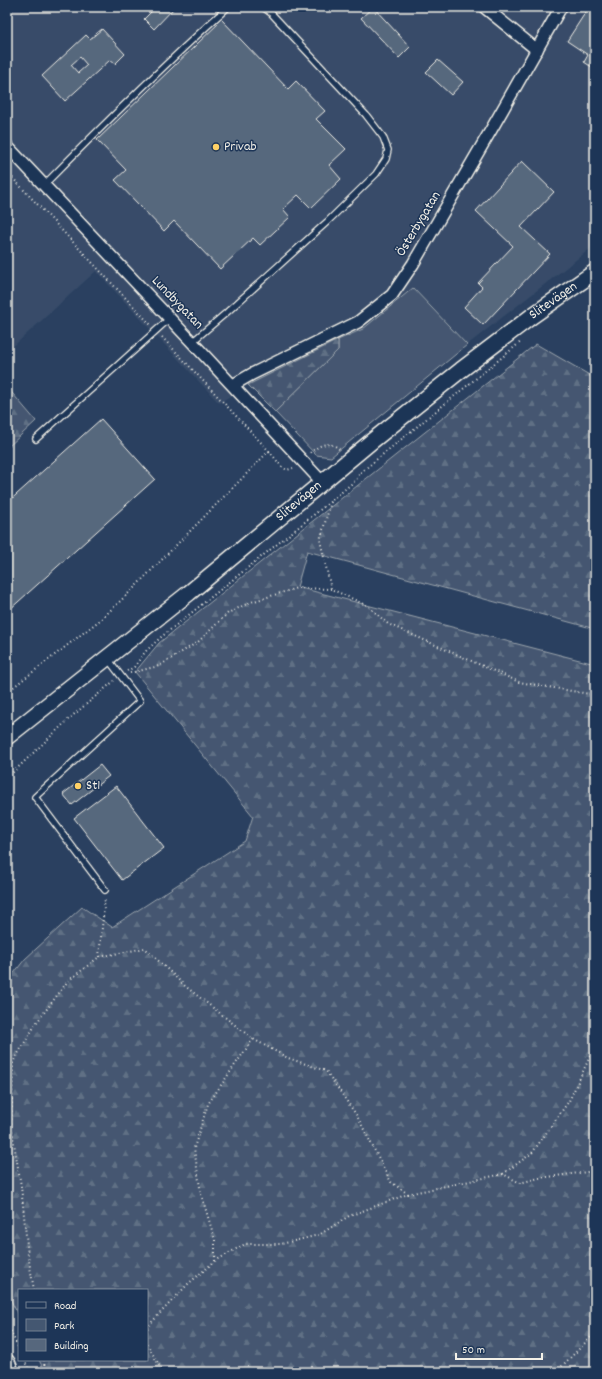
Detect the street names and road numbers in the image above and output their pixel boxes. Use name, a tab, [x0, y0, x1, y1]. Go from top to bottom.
street label: Österbygatan	[392, 188, 446, 260]
street label: Lundbygatan	[146, 272, 208, 334]
street label: Slitevägen	[525, 277, 582, 325]
street label: Slitevägen	[271, 476, 327, 527]

